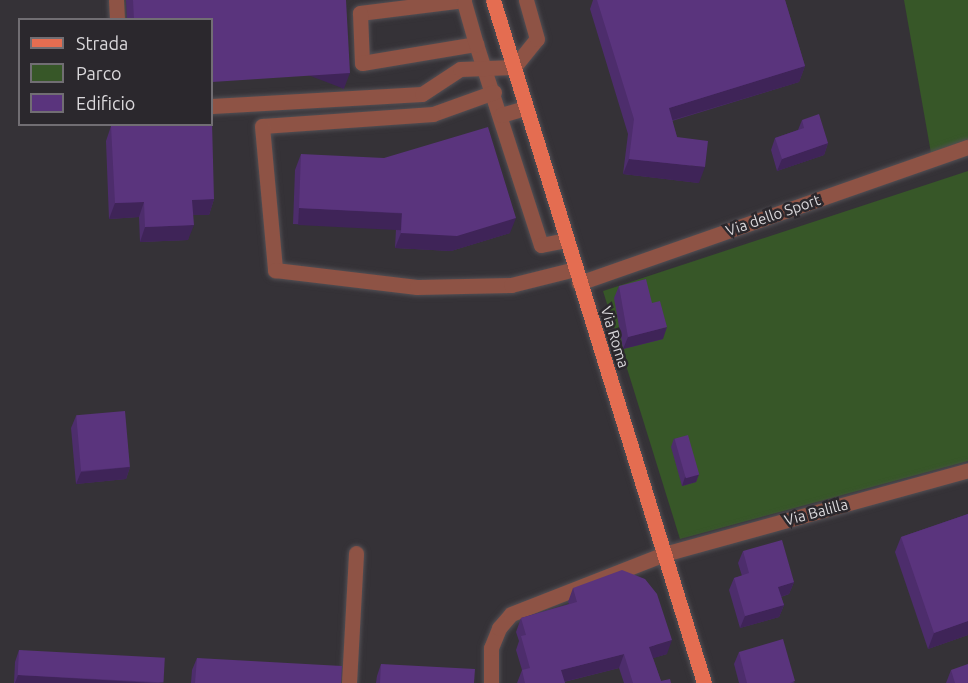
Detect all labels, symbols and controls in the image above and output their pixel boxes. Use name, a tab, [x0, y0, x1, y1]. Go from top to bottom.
legend	[18, 18, 213, 126]
text: Strada	[76, 33, 128, 53]
text: Parco	[76, 63, 122, 83]
text: Edificio	[76, 93, 135, 113]
street label: Via dello Sport	[723, 190, 823, 240]
street label: Via Roma	[597, 304, 633, 370]
street label: Via Balilla	[782, 495, 850, 529]

